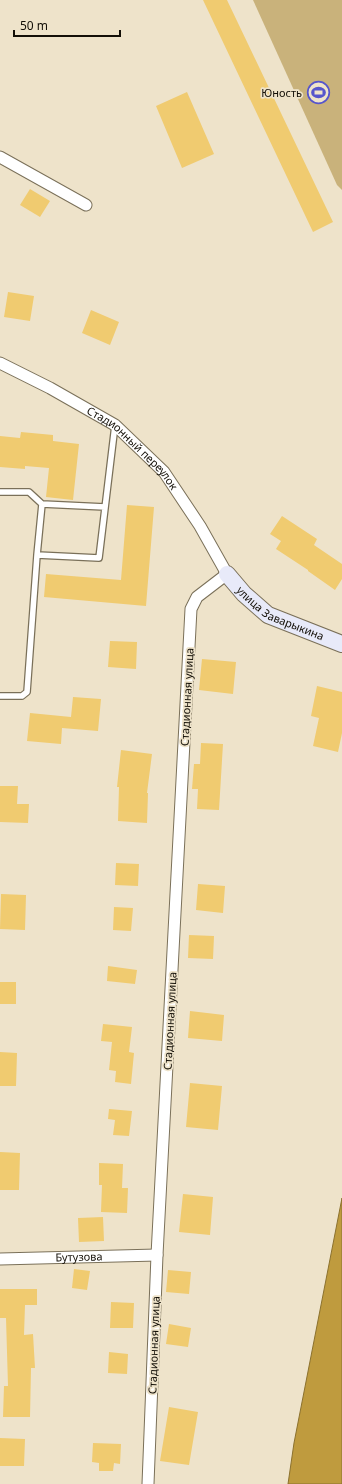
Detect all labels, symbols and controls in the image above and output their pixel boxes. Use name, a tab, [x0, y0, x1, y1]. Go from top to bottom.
scale bar	[14, 12, 120, 38]
text: 50 m	[20, 17, 48, 34]
sports icon: Юность	[305, 80, 331, 106]
place label: Юность	[261, 85, 302, 100]
street label: Стадионный переулок	[84, 403, 182, 493]
street label: улица Заварыкина	[233, 583, 326, 643]
street label: Стадионная улица	[176, 647, 197, 746]
street label: Стадионная улица	[159, 971, 180, 1070]
street label: Бутузова	[55, 1248, 103, 1265]
street label: Стадионная улица	[144, 1296, 163, 1394]

